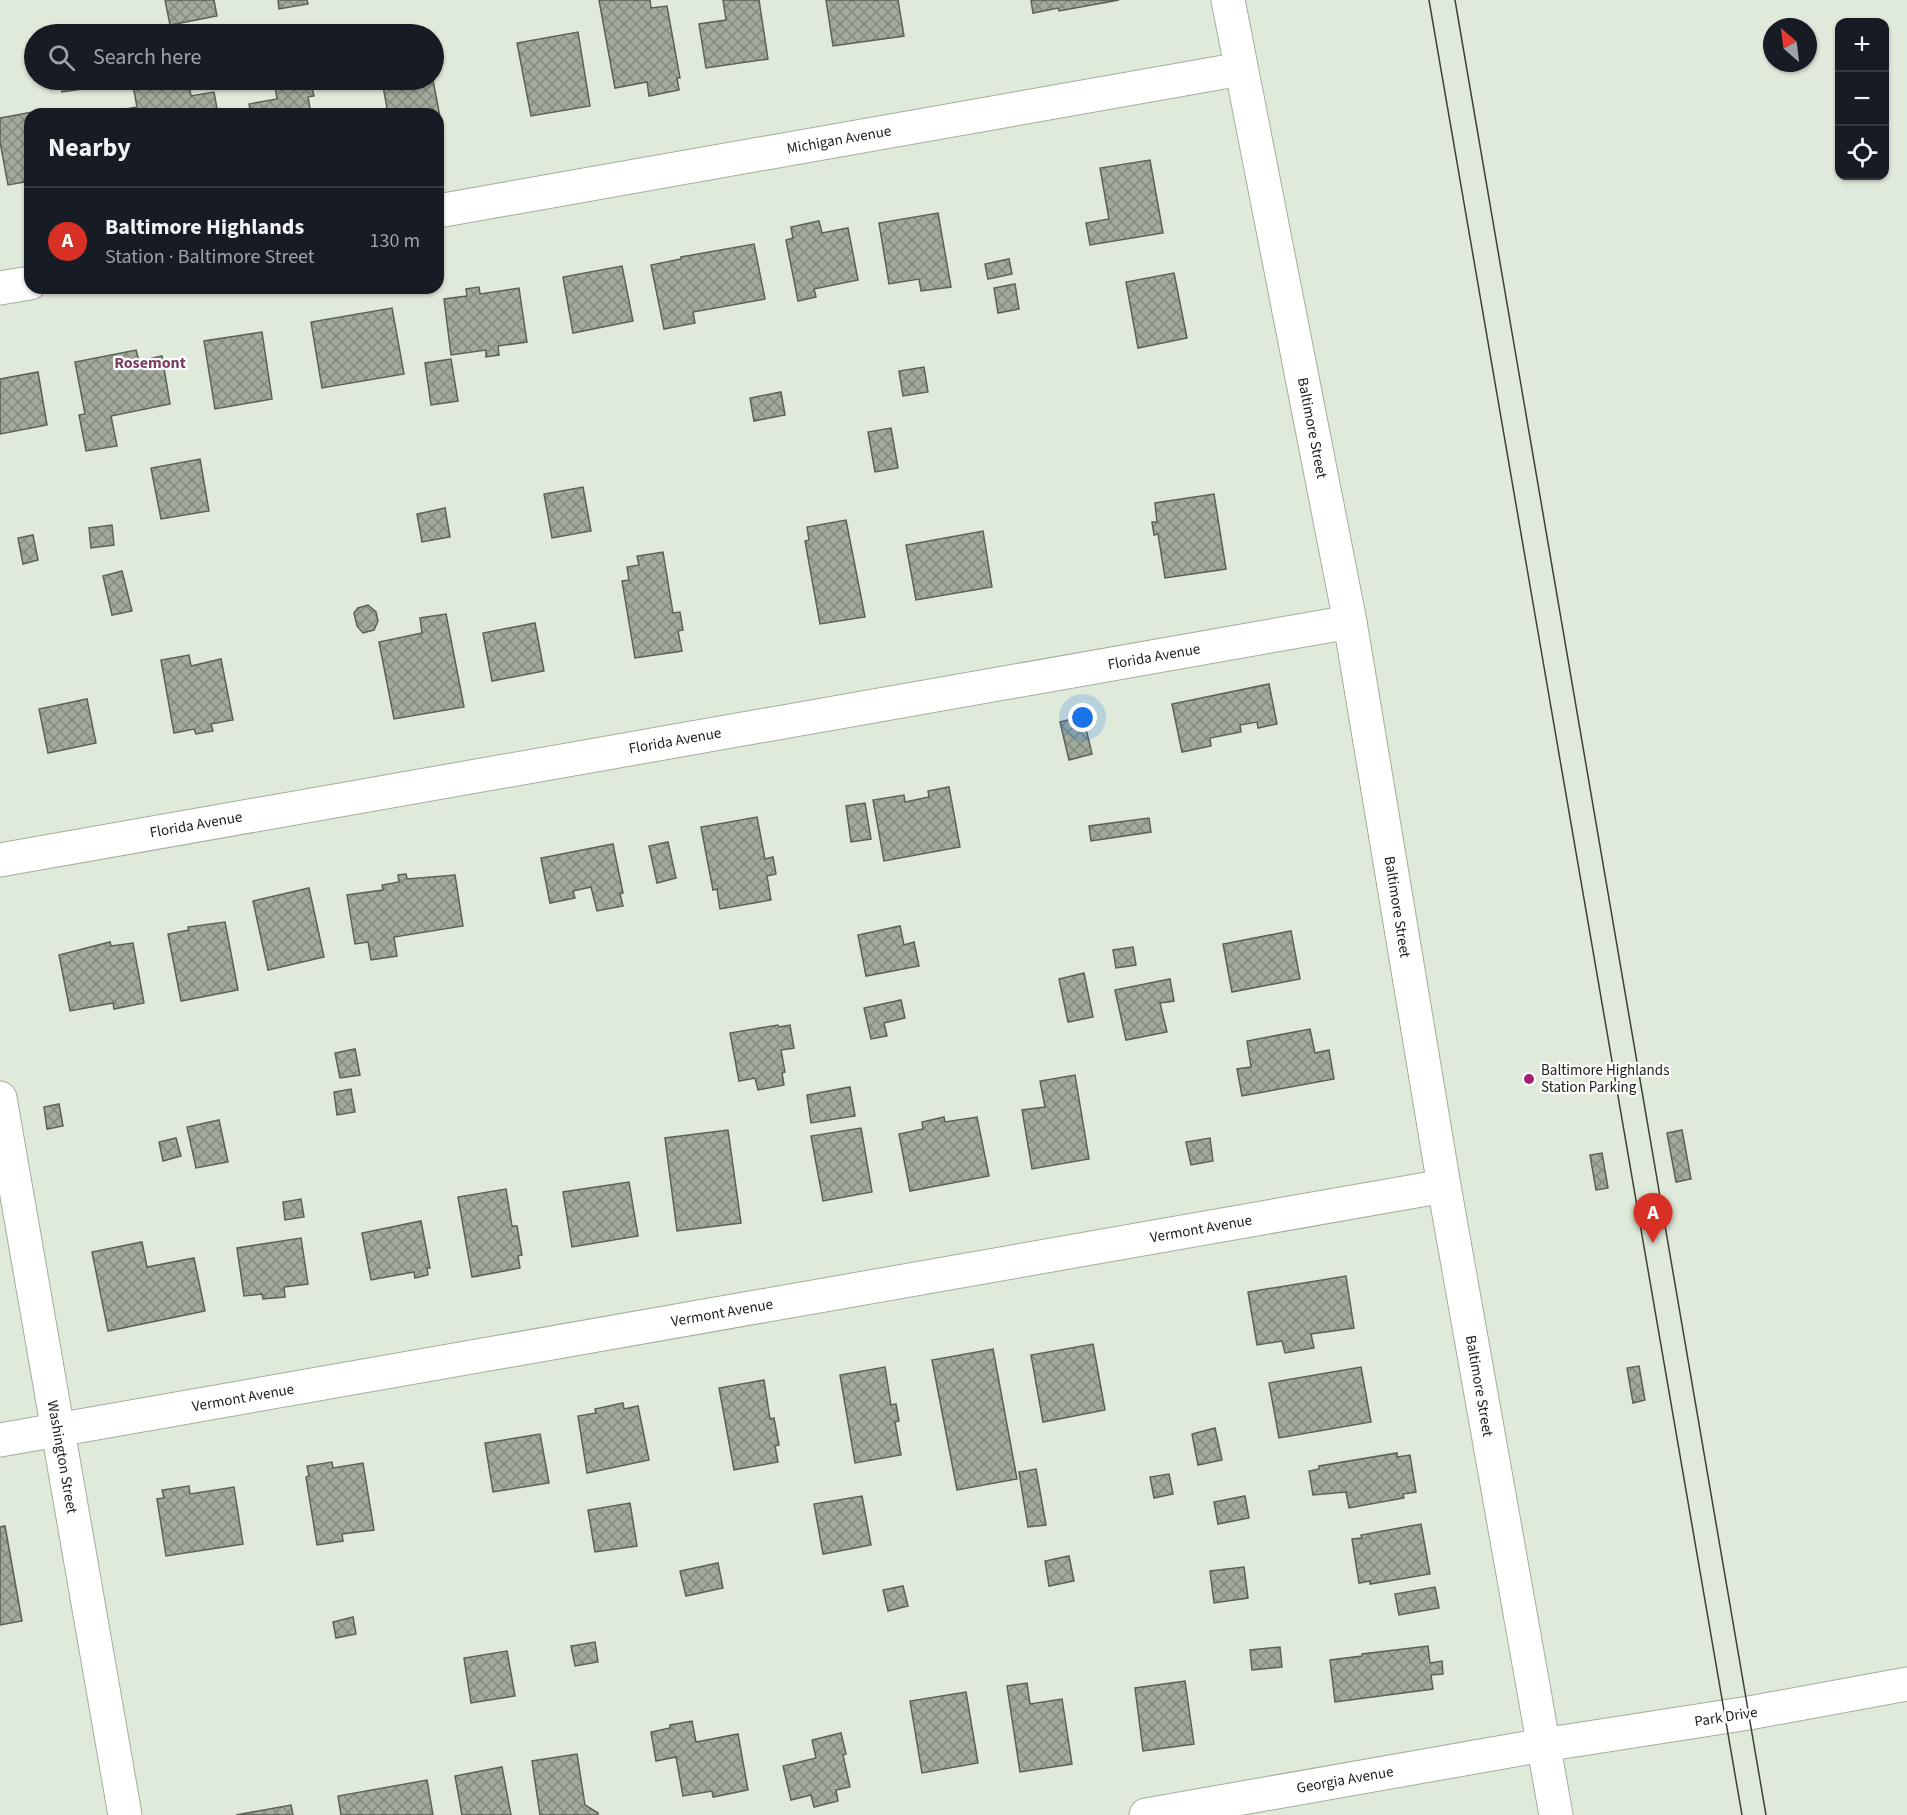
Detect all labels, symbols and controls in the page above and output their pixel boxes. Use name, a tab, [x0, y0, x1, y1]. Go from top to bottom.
north arrow	[1763, 18, 1817, 72]
map controls	[1835, 18, 1889, 180]
button: +	[1835, 18, 1889, 72]
search box	[24, 24, 444, 90]
icon: search	[45, 41, 78, 74]
text: Search here	[93, 41, 201, 73]
button: −	[1835, 72, 1889, 126]
street label: Michigan Avenue	[785, 120, 893, 160]
button: locate	[1835, 126, 1889, 180]
text: Nearby	[48, 129, 131, 166]
text: Baltimore Highlands	[105, 211, 304, 243]
text: A	[62, 227, 73, 255]
text: 130 m	[370, 227, 420, 255]
text: Station · Baltimore Street	[105, 243, 315, 271]
district label: Rosemont	[114, 352, 186, 374]
street label: Baltimore Street	[1292, 376, 1332, 480]
street label: Florida Avenue	[1106, 639, 1202, 675]
your location	[1068, 703, 1097, 732]
street label: Florida Avenue	[627, 723, 723, 759]
street label: Florida Avenue	[148, 807, 244, 843]
street label: Baltimore Street	[1379, 855, 1415, 959]
place label: Baltimore Highlands Station Parking	[1541, 1060, 1669, 1098]
marker: Baltimore Highlands Station Parking	[1522, 1072, 1536, 1086]
pin: A	[1634, 1194, 1672, 1243]
street label: Vermont Avenue	[1148, 1210, 1254, 1248]
street label: Vermont Avenue	[669, 1294, 775, 1332]
street label: Baltimore Street	[1460, 1334, 1498, 1438]
street label: Vermont Avenue	[190, 1379, 296, 1417]
street label: Washington Street	[42, 1399, 82, 1515]
street label: Park Drive	[1693, 1702, 1759, 1732]
street label: Georgia Avenue	[1295, 1761, 1395, 1799]

